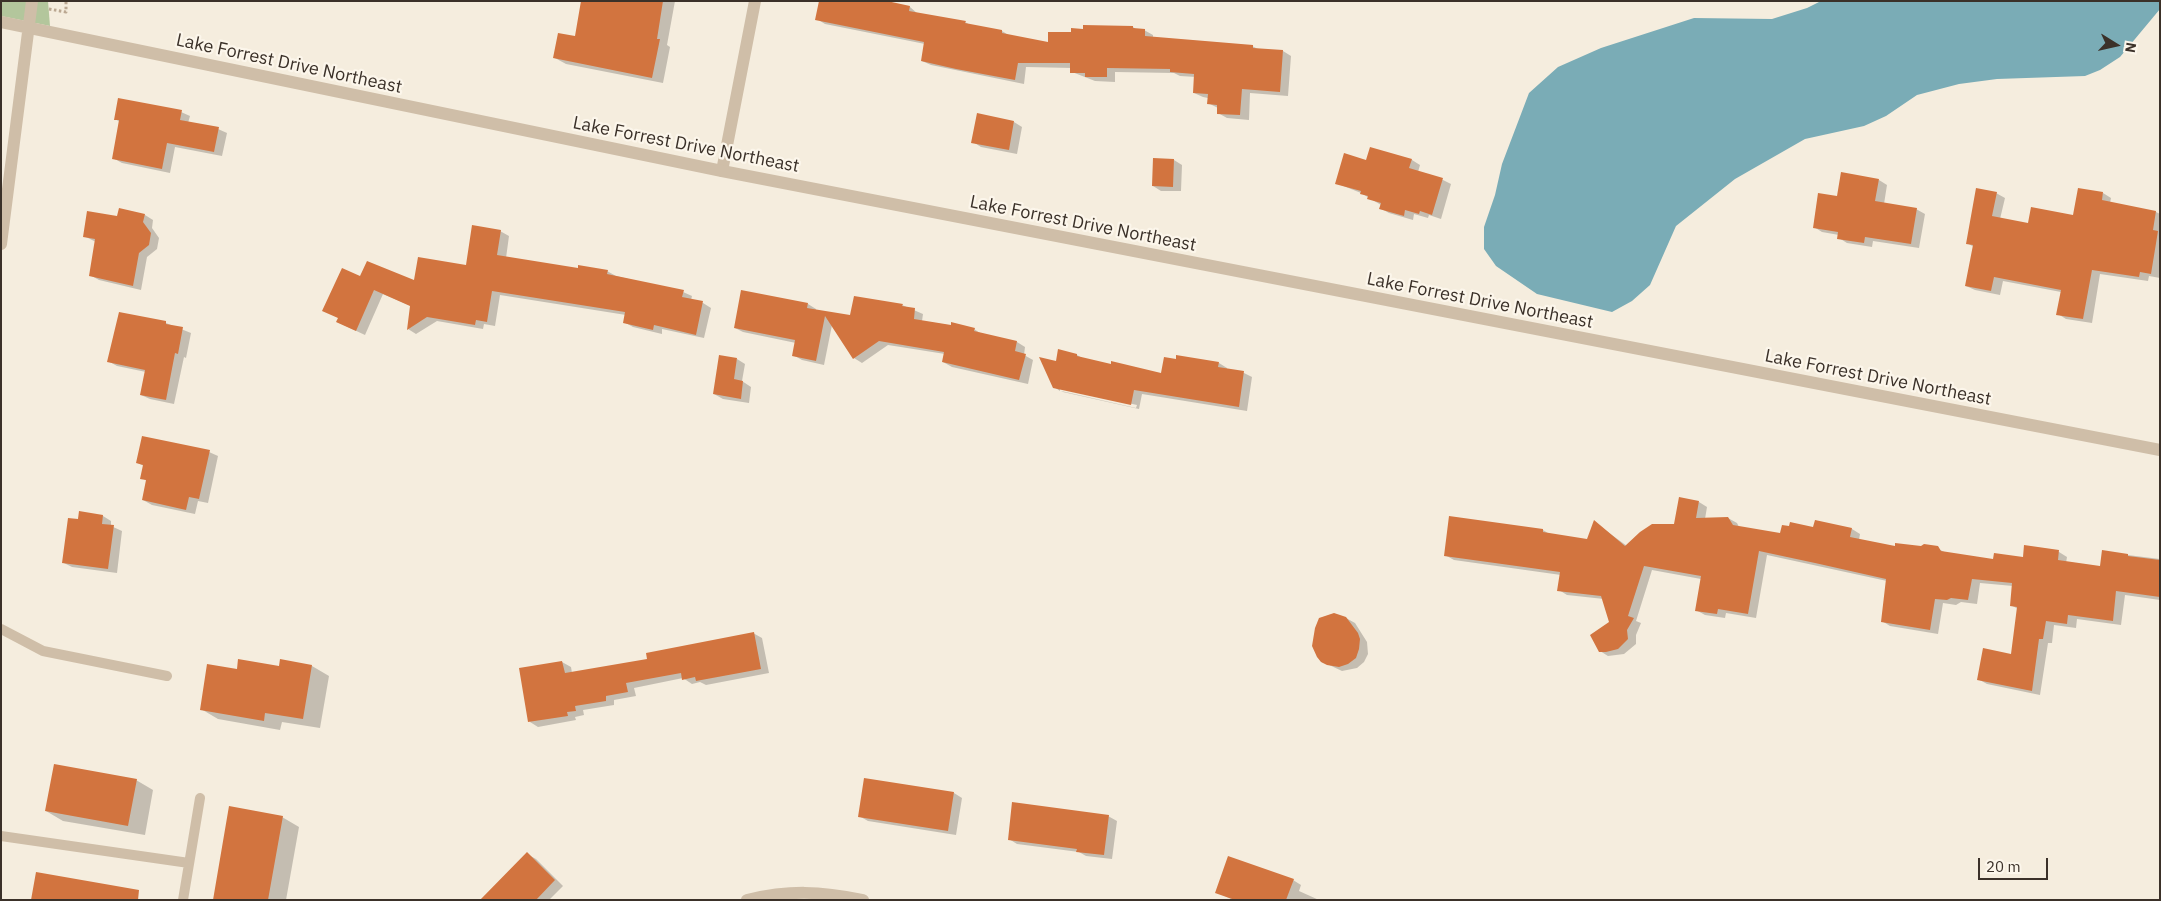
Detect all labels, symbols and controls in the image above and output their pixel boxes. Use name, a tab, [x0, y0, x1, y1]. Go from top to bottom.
north arrow	[2091, 20, 2141, 70]
street label: Lake Forrest Drive Northeast	[174, 29, 404, 99]
text: N	[2121, 41, 2141, 54]
street label: Lake Forrest Drive Northeast	[571, 112, 801, 178]
street label: Lake Forrest Drive Northeast	[968, 191, 1198, 257]
street label: Lake Forrest Drive Northeast	[1365, 268, 1595, 334]
street label: Lake Forrest Drive Northeast	[1763, 345, 1993, 411]
scale bar	[1981, 848, 2051, 880]
text: 20 m	[1986, 857, 2021, 876]

